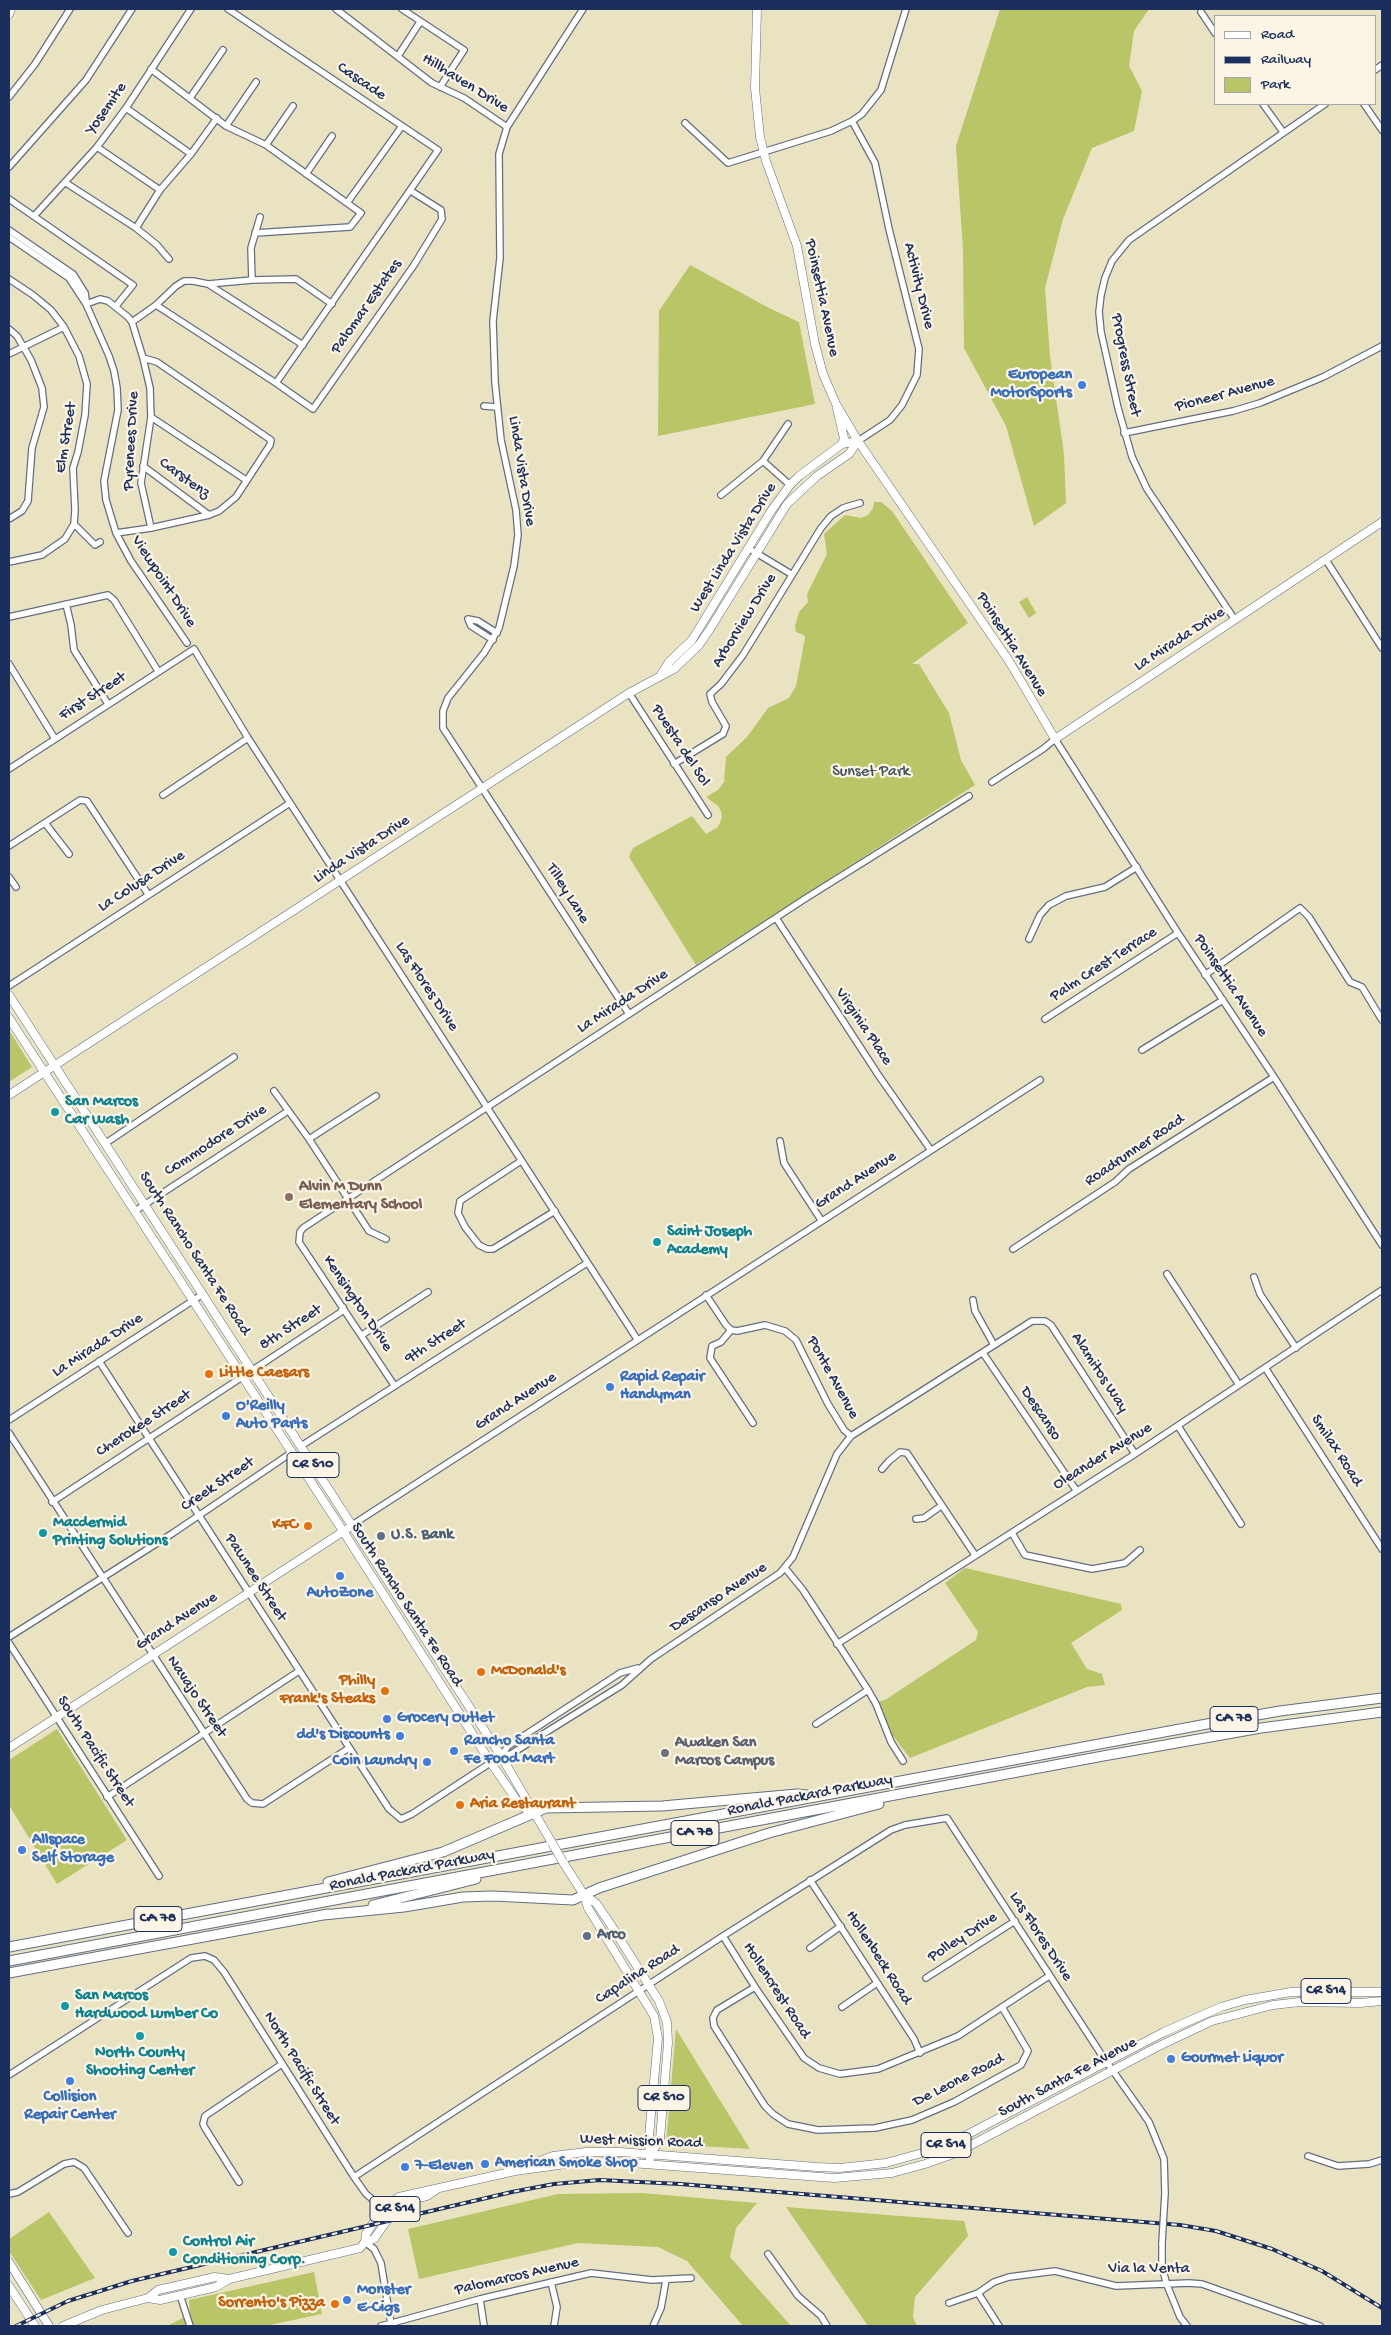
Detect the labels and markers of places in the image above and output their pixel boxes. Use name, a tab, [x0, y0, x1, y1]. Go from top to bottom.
place label: European MotorSports	[990, 366, 1072, 404]
marker: European MotorSports	[1076, 379, 1088, 391]
place label: San Marcos Car Wash	[65, 1093, 138, 1131]
marker: San Marcos Car Wash	[49, 1106, 61, 1118]
place label: Alvin M Dunn Elementary School	[299, 1178, 422, 1216]
marker: Alvin M Dunn Elementary School	[283, 1191, 295, 1203]
place label: Saint Joseph Academy	[667, 1223, 752, 1261]
marker: Saint Joseph Academy	[651, 1236, 663, 1248]
place label: Little Caesars	[219, 1364, 309, 1384]
marker: Little Caesars	[203, 1368, 215, 1380]
place label: Rapid Repair Handyman	[620, 1368, 704, 1406]
marker: Rapid Repair Handyman	[604, 1381, 616, 1393]
place label: O'Reilly Auto Parts	[236, 1397, 307, 1435]
marker: O'Reilly Auto Parts	[220, 1410, 232, 1422]
place label: Macdermid Printing Solutions	[53, 1514, 168, 1552]
place label: KFC	[272, 1516, 298, 1536]
marker: KFC	[302, 1520, 314, 1532]
place label: U.S. Bank	[391, 1526, 453, 1546]
marker: Macdermid Printing Solutions	[37, 1527, 49, 1539]
marker: U.S. Bank	[375, 1530, 387, 1542]
marker: AutoZone	[334, 1570, 346, 1582]
place label: AutoZone	[307, 1584, 373, 1604]
place label: McDonald's	[491, 1662, 566, 1682]
marker: McDonald's	[475, 1666, 487, 1678]
place label: Philly Frank's Steaks	[280, 1672, 375, 1710]
marker: Philly Frank's Steaks	[379, 1685, 391, 1697]
place label: Grocery Outlet	[397, 1709, 494, 1729]
marker: Grocery Outlet	[381, 1713, 393, 1725]
place label: dd's Discounts	[296, 1726, 390, 1746]
marker: dd's Discounts	[394, 1730, 406, 1742]
place label: Rancho Santa Fe Food Mart	[464, 1732, 554, 1770]
place label: Awaken San Marcos Campus	[675, 1734, 774, 1772]
marker: Rancho Santa Fe Food Mart	[448, 1745, 460, 1757]
marker: Awaken San Marcos Campus	[659, 1747, 671, 1759]
place label: Coin Laundry	[332, 1752, 417, 1772]
marker: Coin Laundry	[421, 1756, 433, 1768]
place label: Aria Restaurant	[470, 1795, 575, 1815]
marker: Aria Restaurant	[454, 1799, 466, 1811]
place label: Allspace Self Storage	[32, 1831, 114, 1869]
marker: Allspace Self Storage	[16, 1844, 28, 1856]
place label: Arco	[597, 1926, 626, 1946]
marker: Arco	[581, 1930, 593, 1942]
place label: San Marcos Hardwood Lumber Co	[75, 1987, 218, 2025]
marker: San Marcos Hardwood Lumber Co	[59, 2000, 71, 2012]
marker: North County Shooting Center	[134, 2030, 146, 2042]
place label: North County Shooting Center	[86, 2044, 194, 2082]
place label: Gourmet Liquor	[1181, 2049, 1283, 2069]
marker: Gourmet Liquor	[1165, 2053, 1177, 2065]
marker: Collision Repair Center	[64, 2075, 76, 2087]
place label: Collision Repair Center	[24, 2088, 116, 2126]
place label: American Smoke Shop	[495, 2154, 637, 2174]
place label: 7-Eleven	[415, 2157, 473, 2177]
marker: American Smoke Shop	[479, 2158, 491, 2170]
marker: 7-Eleven	[399, 2161, 411, 2173]
place label: Control Air Conditioning Corp.	[183, 2233, 306, 2271]
marker: Control Air Conditioning Corp.	[167, 2246, 179, 2258]
place label: Monster E-Cigs	[357, 2281, 410, 2319]
place label: Sorrento's Pizza	[218, 2294, 325, 2314]
marker: Monster E-Cigs	[341, 2294, 353, 2306]
marker: Sorrento's Pizza	[329, 2298, 341, 2310]

